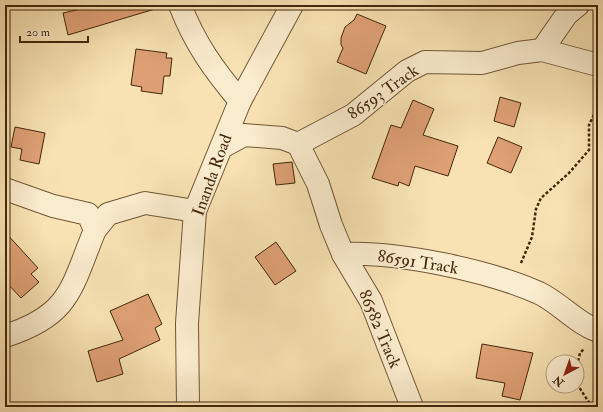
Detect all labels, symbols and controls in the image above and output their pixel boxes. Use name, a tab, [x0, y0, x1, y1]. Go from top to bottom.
scale bar	[20, 18, 88, 44]
text: 20 m	[26, 25, 51, 40]
street label: 86593 Track	[343, 60, 423, 124]
street label: Inanda Road	[187, 131, 237, 219]
street label: 86591 Track	[376, 245, 460, 279]
street label: 86582 Track	[354, 287, 406, 371]
north arrow	[545, 354, 585, 394]
text: N	[550, 372, 568, 390]

